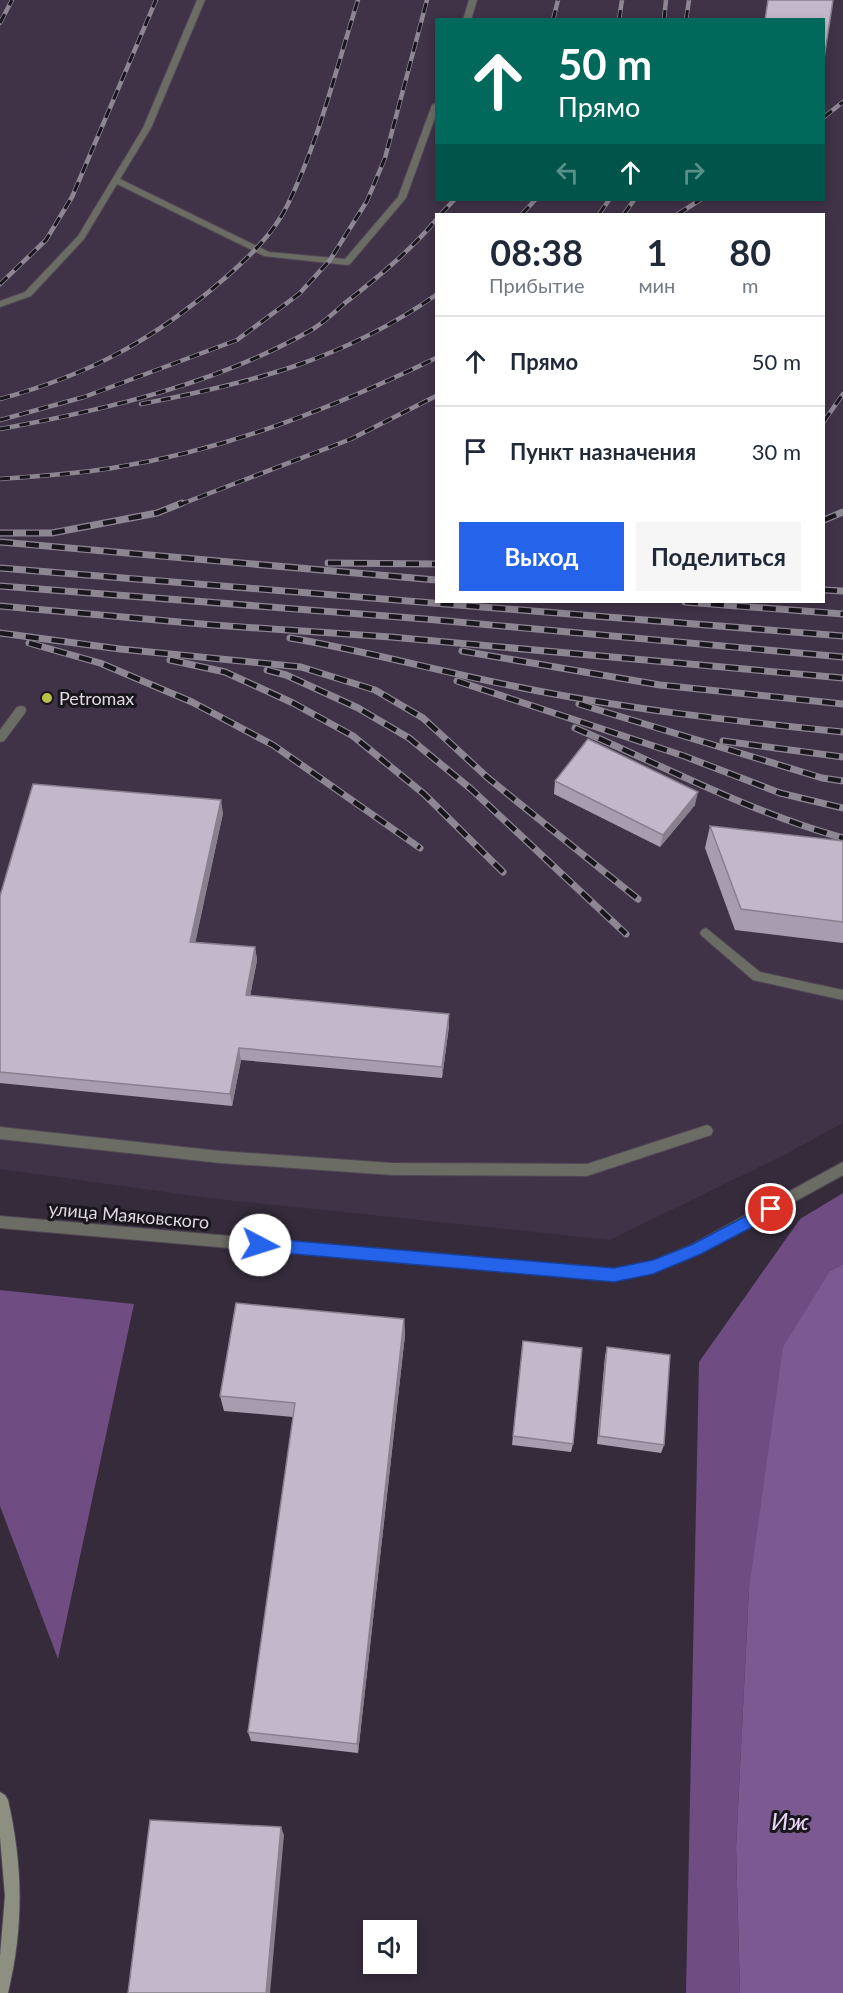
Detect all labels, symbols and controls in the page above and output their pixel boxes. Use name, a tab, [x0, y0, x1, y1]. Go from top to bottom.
text: 50 m	[558, 39, 652, 89]
icon: ahead	[459, 42, 537, 120]
text: Прямо	[558, 90, 640, 123]
icon: left	[551, 156, 584, 189]
icon: ahead	[614, 156, 647, 189]
icon: right	[677, 156, 710, 189]
text: 08:38	[490, 230, 583, 274]
text: 1	[646, 230, 667, 274]
text: 80	[729, 230, 771, 274]
text: Прибытие	[489, 273, 585, 297]
text: мин	[638, 273, 675, 297]
text: m	[742, 273, 758, 297]
icon: ahead	[459, 345, 492, 378]
text: Прямо	[510, 348, 578, 375]
text: 50 m	[752, 348, 801, 375]
icon: arrive	[459, 435, 492, 468]
text: Пункт назначения	[510, 438, 696, 465]
text: 30 m	[752, 438, 801, 465]
button: Выход	[459, 522, 624, 591]
button: Поделиться	[636, 522, 801, 591]
place label: Petromax	[59, 687, 134, 709]
marker: Petromax	[40, 691, 54, 705]
pin	[745, 1183, 796, 1234]
icon: arrive	[754, 1192, 787, 1225]
street label: улица Маяковского	[48, 1197, 210, 1233]
position arrow	[228, 1213, 292, 1277]
water label: Иж	[771, 1806, 809, 1835]
map controls	[363, 1920, 417, 1974]
button: sound	[363, 1920, 417, 1974]

